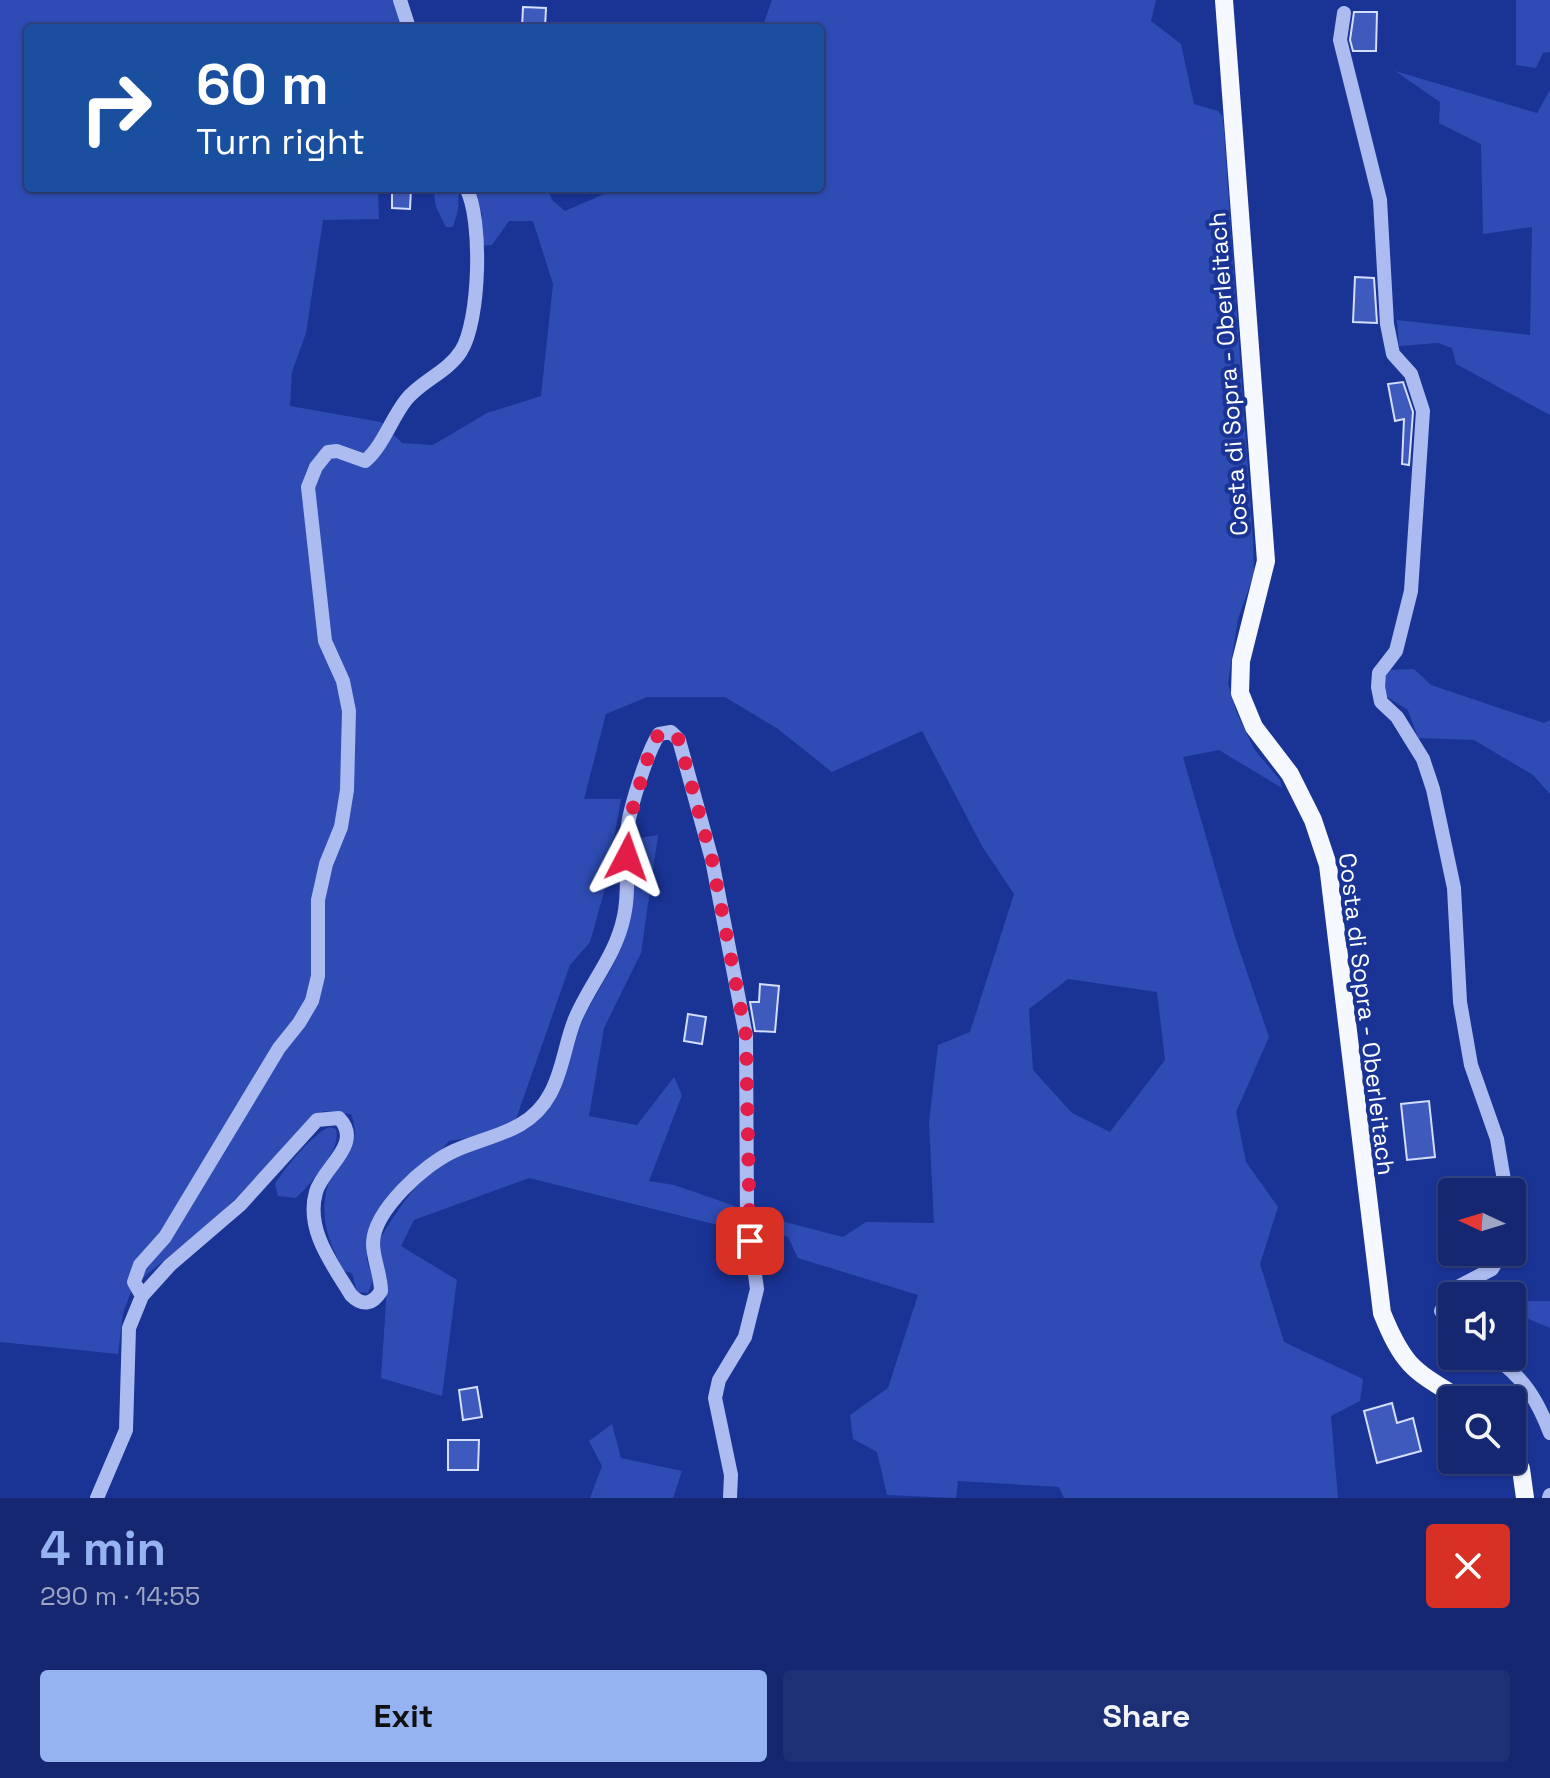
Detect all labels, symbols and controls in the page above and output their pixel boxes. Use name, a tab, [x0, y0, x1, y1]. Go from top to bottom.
text: 60 m	[196, 49, 329, 120]
icon: right	[64, 56, 168, 160]
text: Turn right	[196, 119, 365, 165]
street label: Costa di Sopra - Oberleitach	[1201, 211, 1255, 537]
position arrow	[585, 815, 669, 899]
street label: Costa di Sopra - Oberleitach	[1332, 851, 1402, 1177]
north arrow	[1438, 1178, 1526, 1266]
map controls	[1438, 1178, 1526, 1474]
pin	[716, 1207, 784, 1275]
icon: arrive	[728, 1219, 772, 1263]
button: sound	[1438, 1282, 1526, 1370]
button: search	[1438, 1386, 1526, 1474]
text: 4 min	[40, 1518, 166, 1579]
button: close	[1426, 1524, 1510, 1608]
text: 290 m · 14:55	[40, 1579, 200, 1613]
button: Exit	[40, 1670, 767, 1762]
button: Share	[783, 1670, 1510, 1762]

